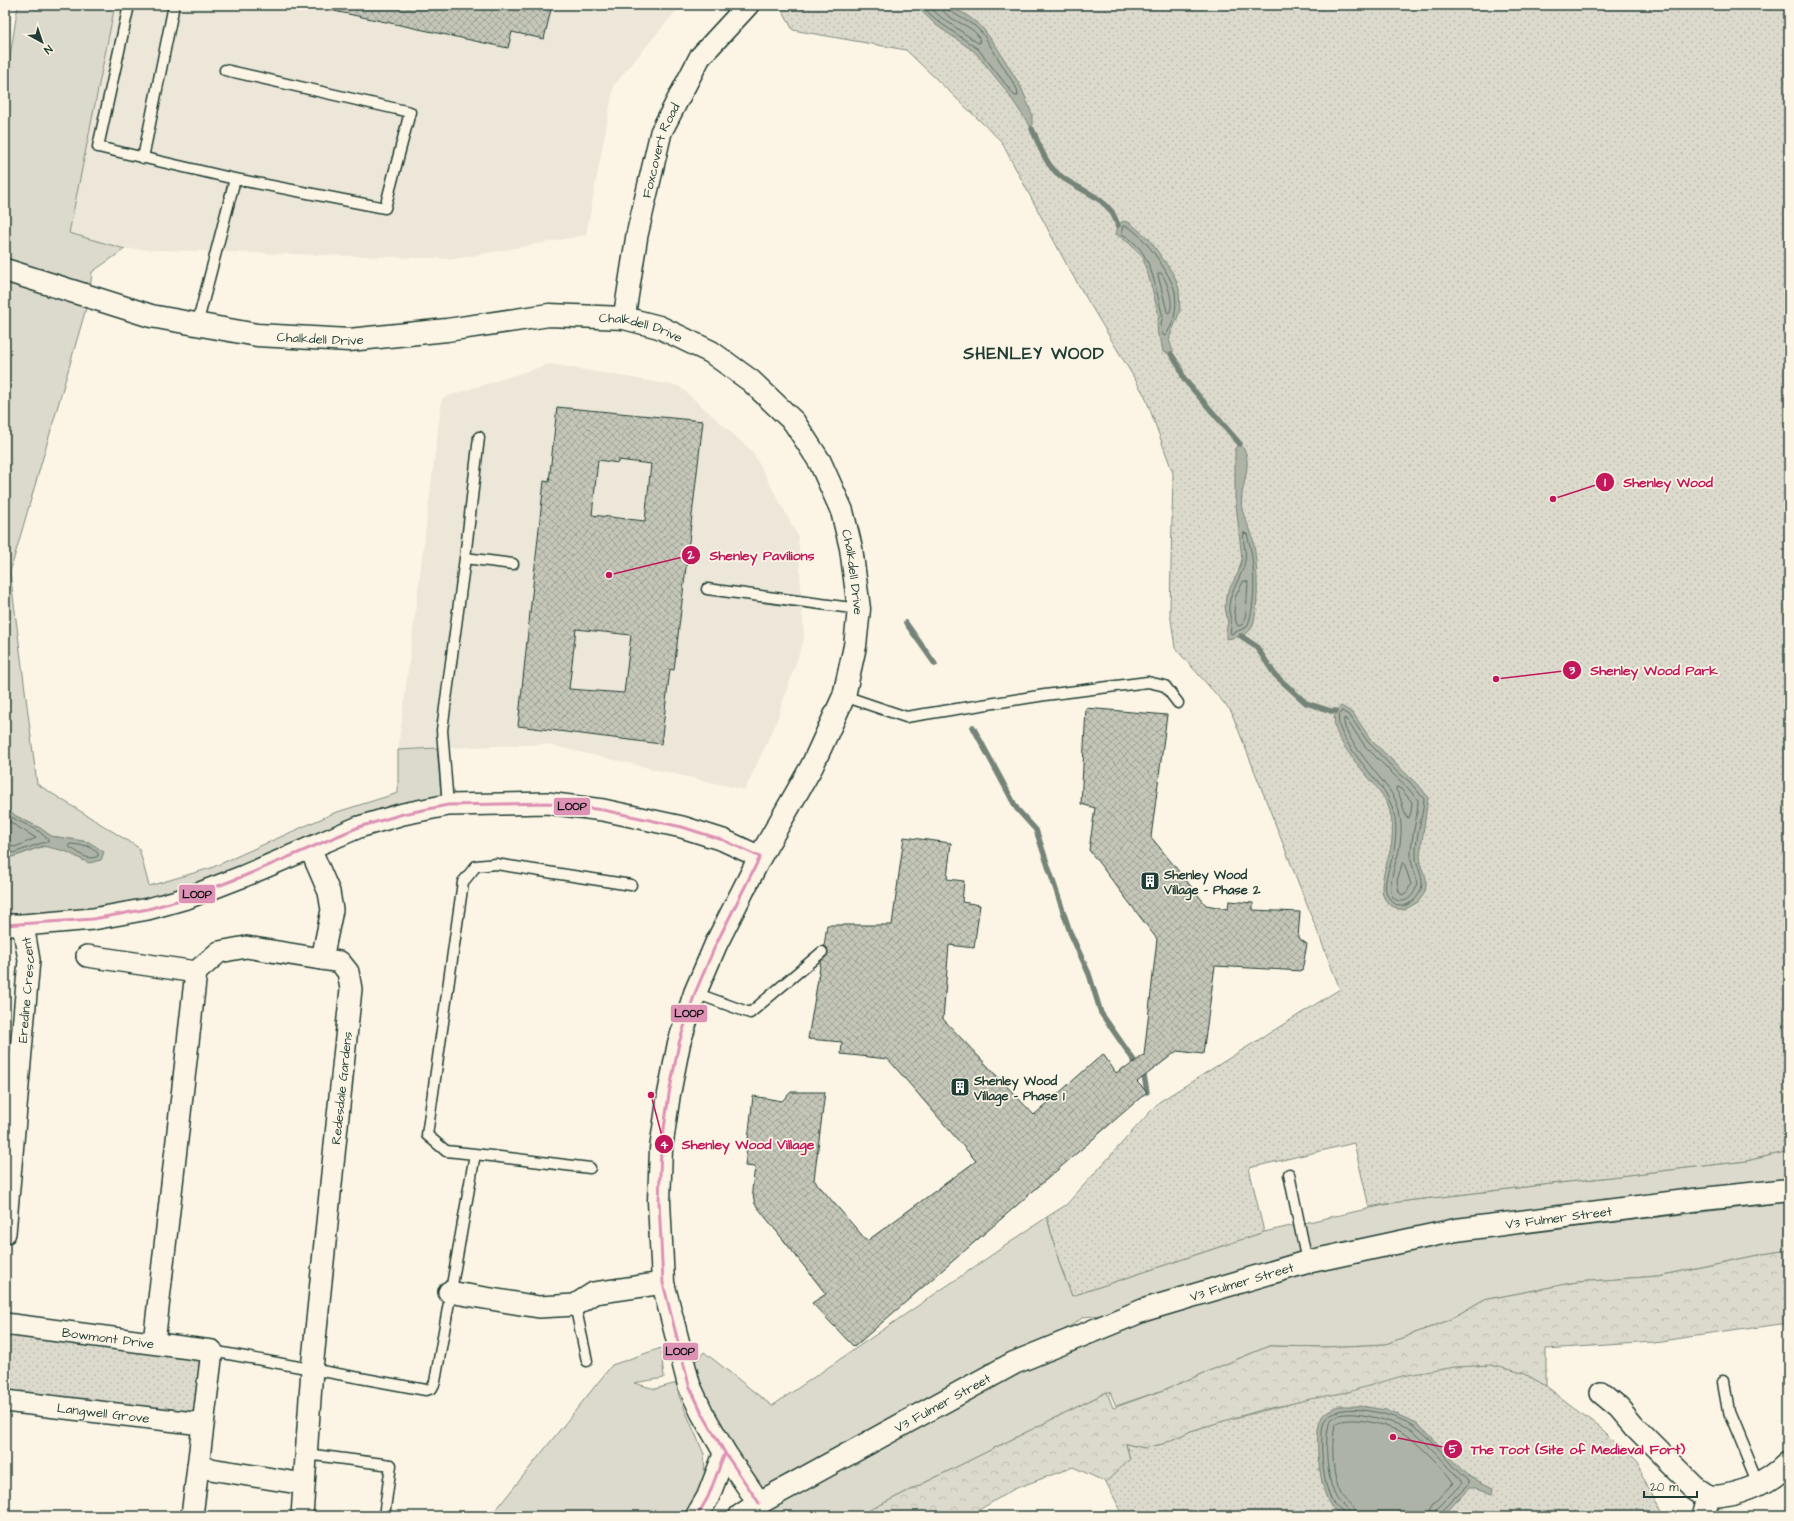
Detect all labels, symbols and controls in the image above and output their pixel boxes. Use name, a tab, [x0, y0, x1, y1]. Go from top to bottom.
north arrow	[22, 22, 62, 62]
text: N	[41, 41, 56, 57]
street label: Foxcovert Road	[638, 100, 685, 200]
street label: Chalkdell Drive	[599, 309, 686, 347]
street label: Chalkdell Drive	[276, 328, 364, 350]
district label: SHENLEY WOOD	[962, 342, 1105, 366]
callout: Shenley Wood	[1595, 469, 1721, 495]
text: Shenley Wood	[1622, 473, 1714, 493]
text: 1	[1604, 474, 1606, 491]
street label: Chalkdell Drive	[837, 528, 867, 616]
callout: Shenley Pavilions	[681, 542, 823, 568]
text: Shenley Pavilions	[708, 546, 815, 566]
text: 2	[687, 547, 695, 564]
callout: Shenley Wood Park	[1562, 657, 1726, 683]
text: Shenley Wood Park	[1589, 661, 1718, 681]
text: 3	[1568, 662, 1576, 679]
line badge: LOOP	[553, 797, 591, 816]
text: LOOP	[557, 799, 588, 814]
place label: Shenley Wood Village - Phase 2	[1163, 866, 1261, 901]
building icon: Shenley Wood Village - Phase 2	[1139, 870, 1161, 892]
line badge: LOOP	[178, 884, 216, 904]
text: LOOP	[182, 887, 213, 902]
street label: Eredine Crescent	[14, 935, 40, 1044]
line badge: LOOP	[670, 1004, 708, 1023]
text: LOOP	[674, 1006, 705, 1021]
street label: Redesdale Gardens	[327, 1030, 357, 1146]
place label: Shenley Wood Village - Phase 1	[973, 1072, 1065, 1107]
building icon: Shenley Wood Village - Phase 1	[949, 1076, 971, 1098]
callout: Shenley Wood Village	[654, 1131, 823, 1157]
text: Shenley Wood Village	[681, 1135, 815, 1156]
text: 4	[660, 1137, 669, 1154]
street label: V3 Fulmer Street	[1504, 1202, 1614, 1234]
street label: V3 Fulmer Street	[1188, 1258, 1297, 1306]
street label: Bowmont Drive	[61, 1324, 155, 1353]
line badge: LOOP	[662, 1342, 699, 1361]
text: LOOP	[665, 1344, 696, 1359]
street label: V3 Fulmer Street	[891, 1369, 995, 1437]
street label: Langwell Grove	[56, 1399, 150, 1428]
callout: The Toot (Site of Medieval Fort)	[1443, 1436, 1693, 1462]
text: The Toot (Site of Medieval Fort)	[1470, 1440, 1685, 1460]
text: 5	[1449, 1441, 1458, 1458]
scale bar	[1644, 1473, 1697, 1499]
text: 20 m	[1650, 1479, 1679, 1496]

